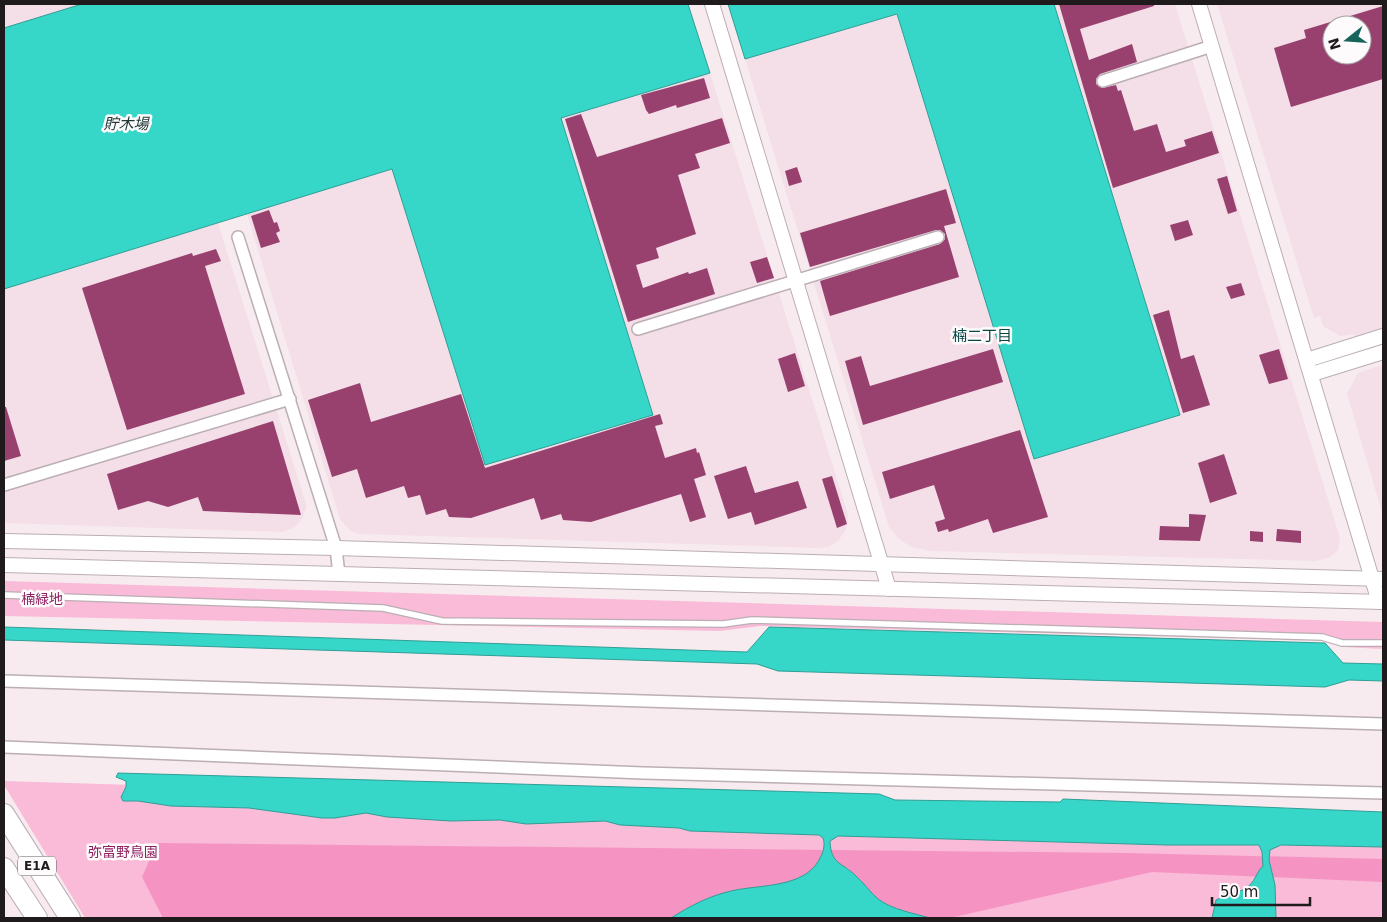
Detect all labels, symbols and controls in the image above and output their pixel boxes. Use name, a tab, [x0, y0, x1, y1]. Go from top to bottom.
north arrow	[1322, 15, 1372, 65]
text: N	[1325, 36, 1344, 52]
water label: 貯木場	[103, 115, 150, 133]
district label: 楠二丁目	[952, 327, 1012, 345]
park label: 楠緑地	[21, 591, 63, 607]
park label: 弥富野鳥園	[88, 844, 158, 860]
road number: E1A	[18, 856, 56, 876]
scale bar	[1212, 874, 1310, 906]
text: 50 m	[1220, 883, 1258, 901]

